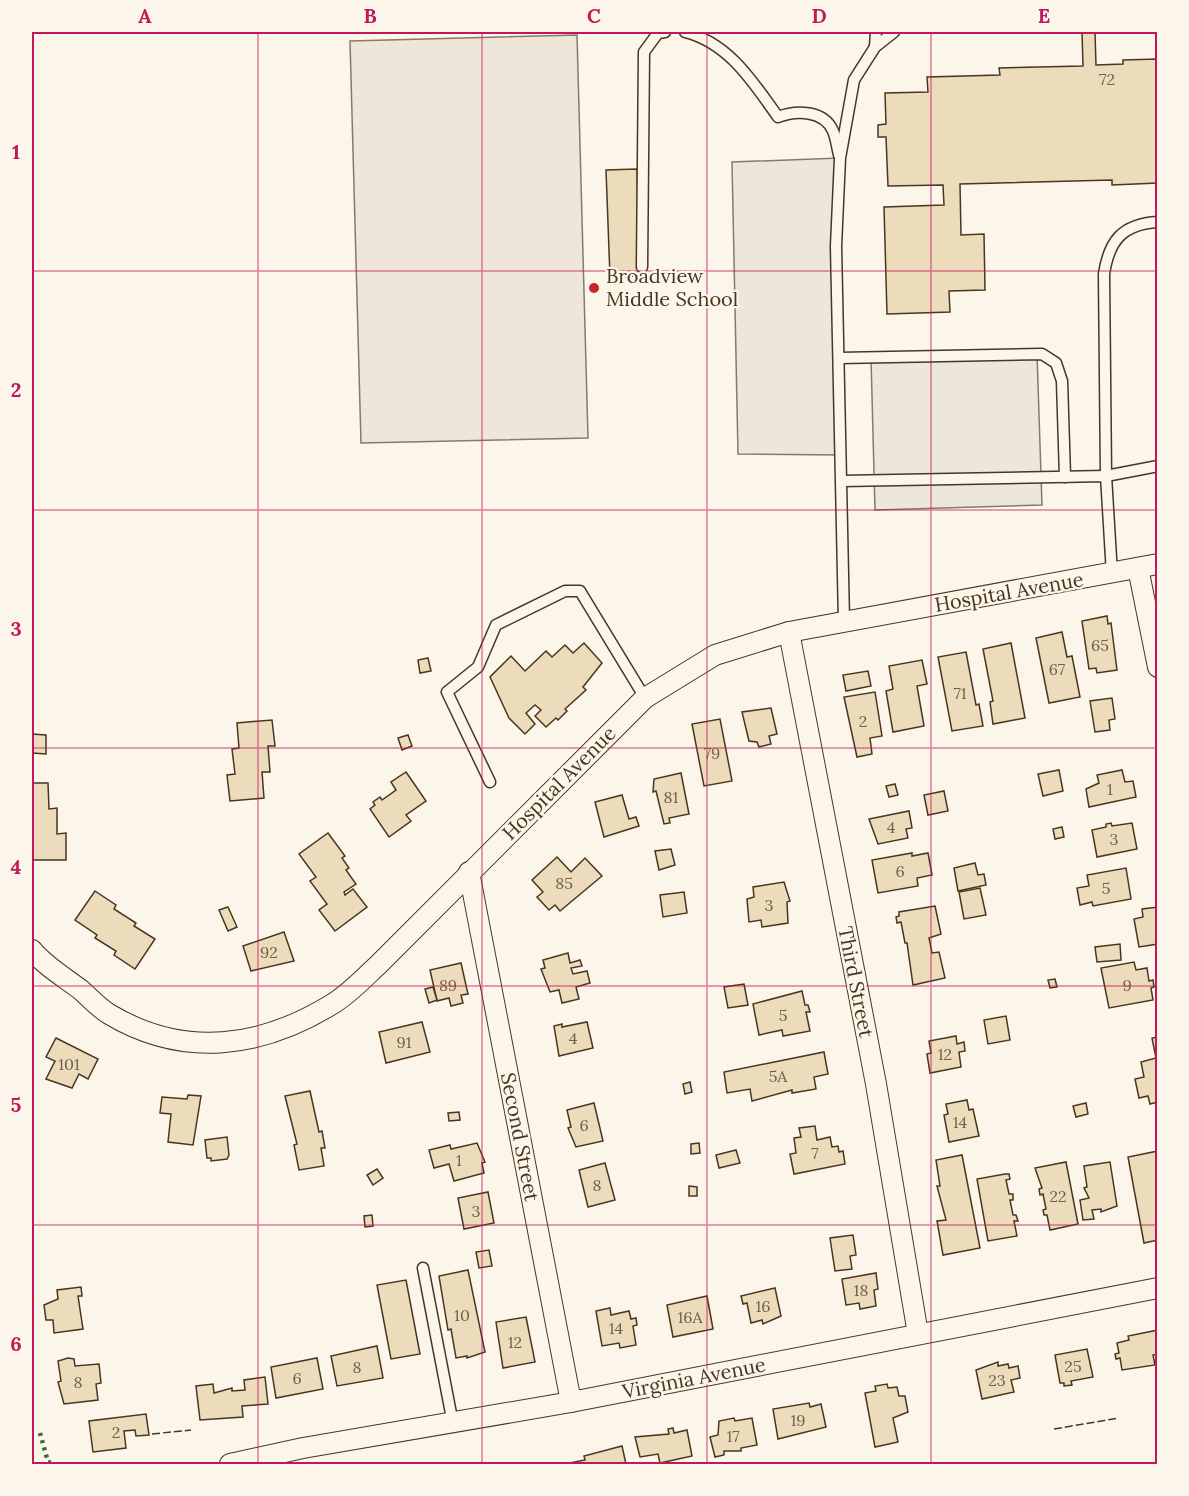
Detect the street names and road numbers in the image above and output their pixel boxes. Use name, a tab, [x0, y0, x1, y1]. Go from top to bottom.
street label: Hospital Avenue	[933, 566, 1085, 617]
street label: Hospital Avenue	[497, 720, 621, 845]
street label: Third Street	[833, 924, 880, 1040]
street label: Second Street	[496, 1071, 545, 1204]
street label: Virginia Avenue	[619, 1351, 768, 1404]

